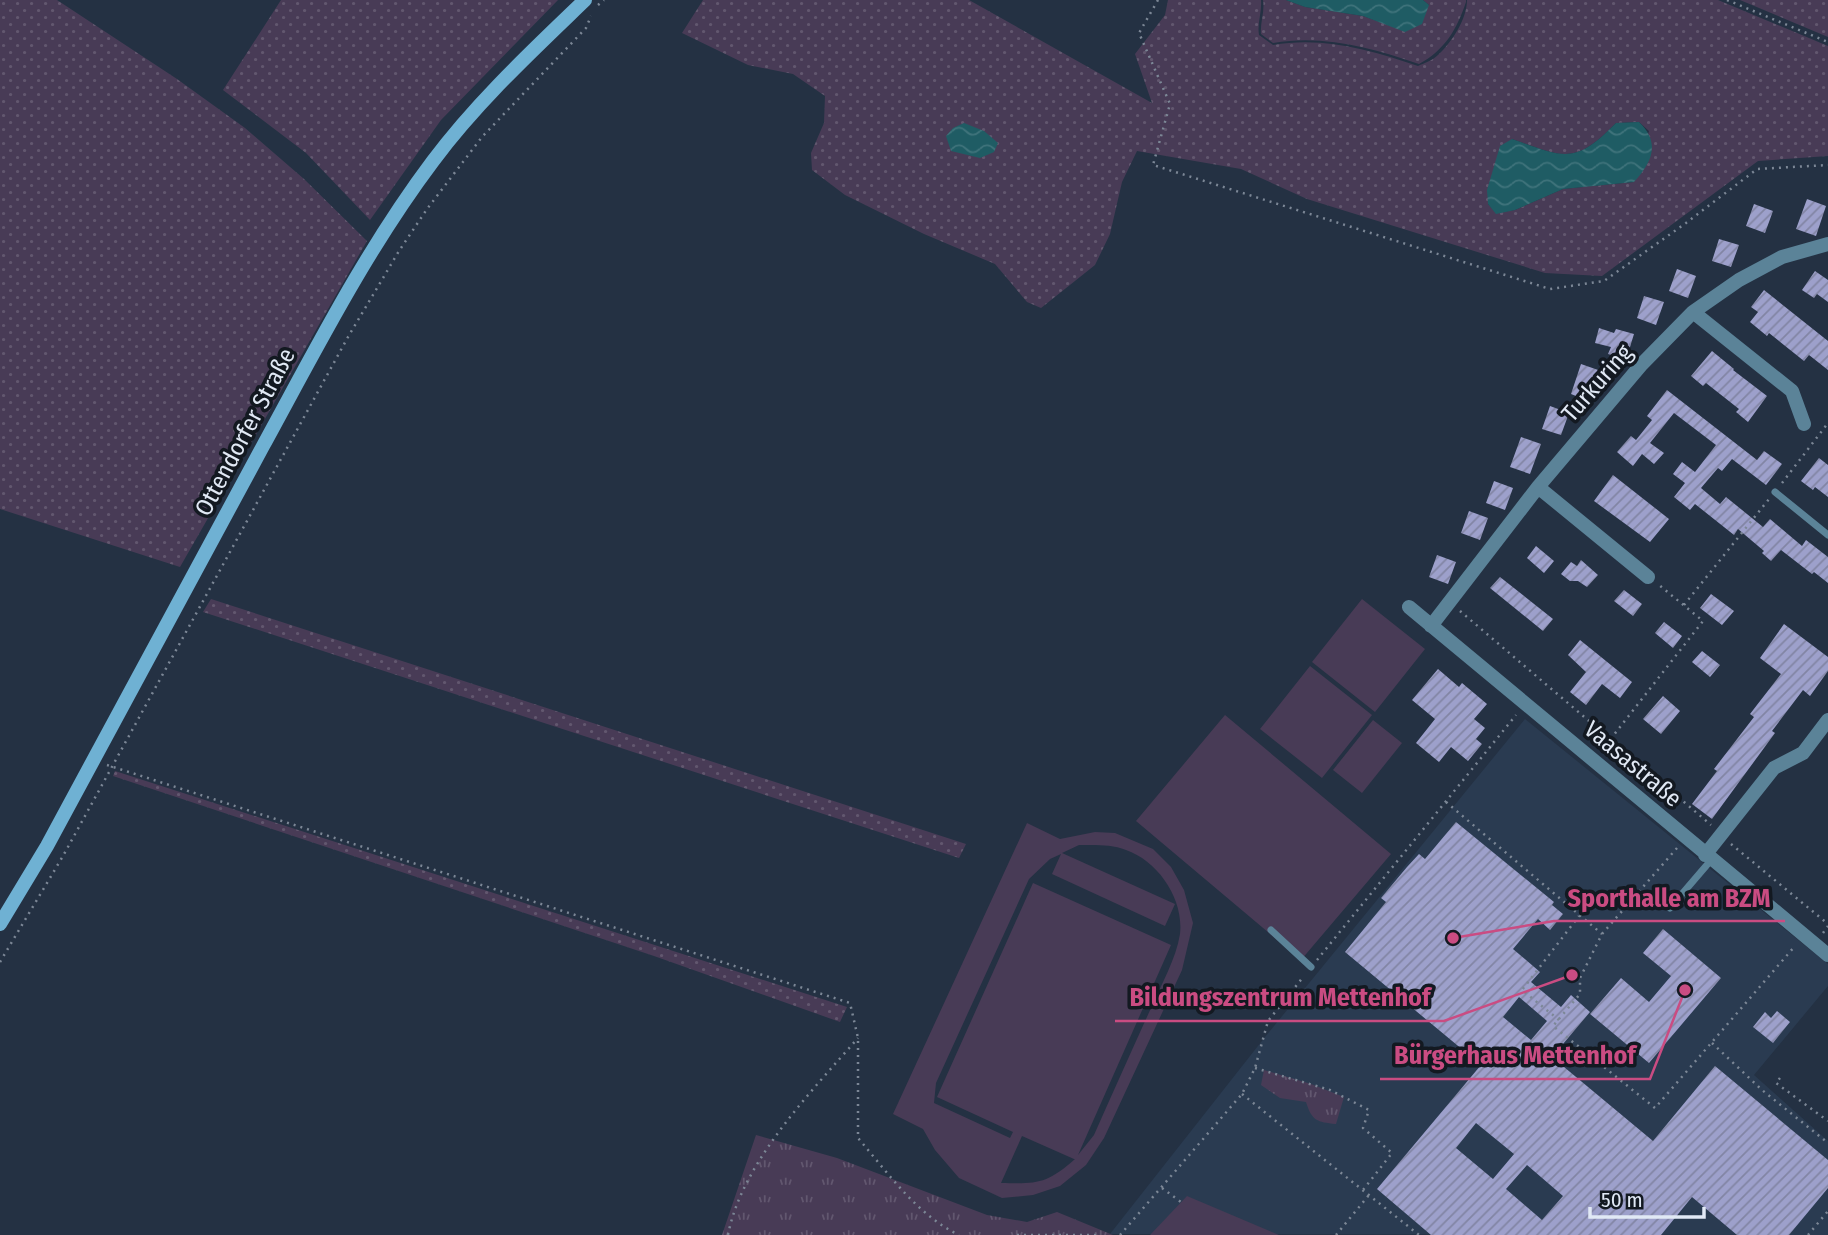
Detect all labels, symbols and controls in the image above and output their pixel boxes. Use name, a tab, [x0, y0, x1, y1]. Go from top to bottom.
street label: Turkuring	[1556, 338, 1639, 427]
street label: Ottendorfer Straße	[189, 343, 301, 521]
street label: Vaasastraße	[1579, 715, 1687, 813]
callout: Sporthalle am BZM	[1554, 874, 1785, 921]
text: Sporthalle am BZM	[1568, 883, 1770, 914]
callout: Bildungszentrum Mettenhof	[1115, 974, 1444, 1021]
text: Bildungszentrum Mettenhof	[1129, 982, 1433, 1013]
callout: Bürgerhaus Mettenhof	[1380, 1032, 1650, 1079]
text: Bürgerhaus Mettenhof	[1394, 1040, 1638, 1071]
scale bar	[1590, 1176, 1704, 1220]
text: 50 m	[1601, 1187, 1643, 1213]

